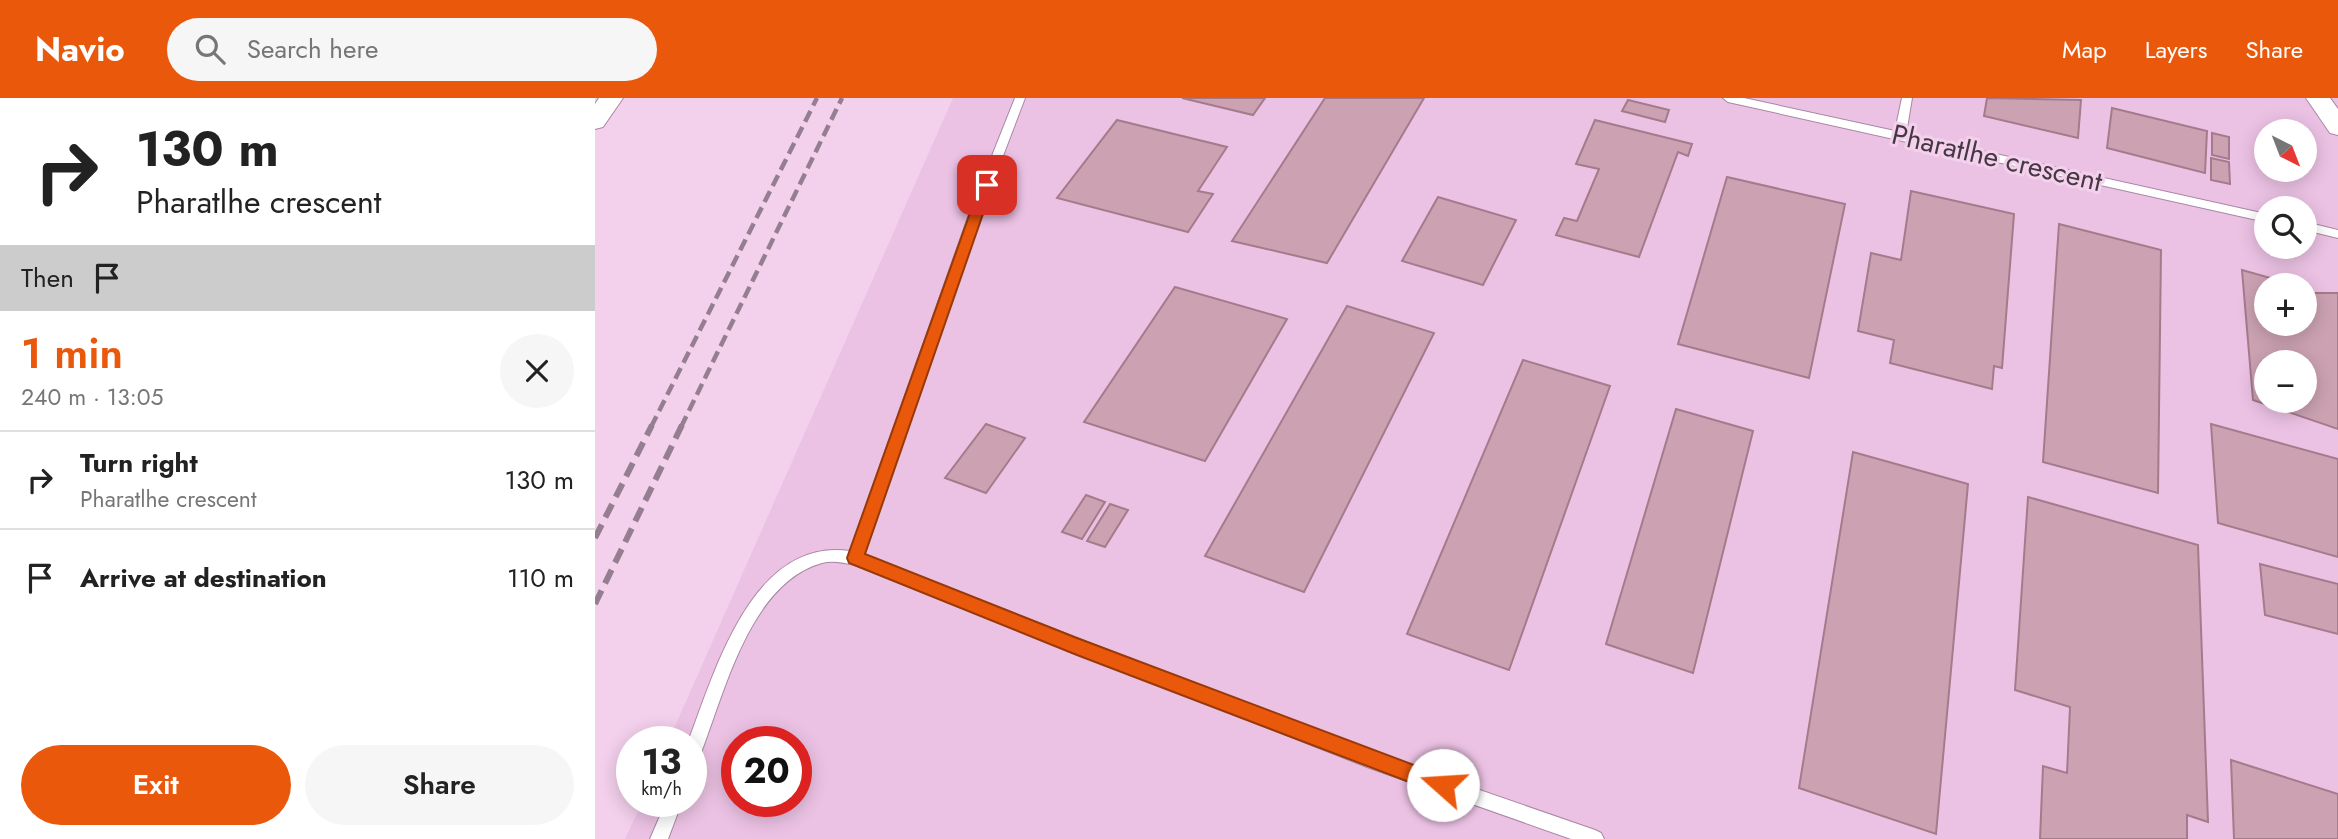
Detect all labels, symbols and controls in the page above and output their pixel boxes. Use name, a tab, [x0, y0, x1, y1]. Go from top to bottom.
search box	[167, 18, 657, 81]
text: Navio	[35, 26, 125, 73]
icon: search	[191, 30, 229, 68]
text: Search here	[247, 30, 378, 68]
text: Map	[2062, 32, 2107, 67]
text: Layers	[2145, 32, 2207, 67]
text: Share	[2245, 32, 2303, 67]
text: 130 m	[136, 114, 279, 184]
street label: Pharatlhe crescent	[1888, 114, 2107, 202]
north arrow	[2254, 119, 2317, 182]
map controls	[2254, 119, 2317, 413]
icon: right	[21, 126, 112, 217]
pin	[957, 155, 1017, 215]
icon: arrive	[968, 166, 1006, 204]
text: Pharatlhe crescent	[136, 179, 381, 225]
button: search	[2254, 196, 2317, 259]
text: Then	[21, 259, 74, 297]
icon: arrive	[88, 259, 126, 297]
button: +	[2254, 273, 2317, 336]
text: 1 min	[21, 323, 123, 384]
button: close	[500, 334, 574, 408]
button: −	[2254, 350, 2317, 413]
text: 240 m · 13:05	[21, 380, 163, 414]
text: Turn right	[80, 444, 198, 482]
icon: right	[21, 461, 59, 499]
text: 130 m	[504, 461, 574, 499]
text: Pharatlhe crescent	[80, 482, 256, 516]
icon: arrive	[21, 559, 59, 597]
text: Arrive at destination	[80, 559, 327, 597]
text: 110 m	[507, 559, 574, 597]
speed limit sign: 20	[721, 726, 812, 817]
text: 13	[642, 737, 681, 787]
button: Exit	[21, 745, 291, 825]
button: Share	[305, 745, 574, 825]
position arrow	[1406, 748, 1480, 822]
text: km/h	[641, 776, 682, 802]

